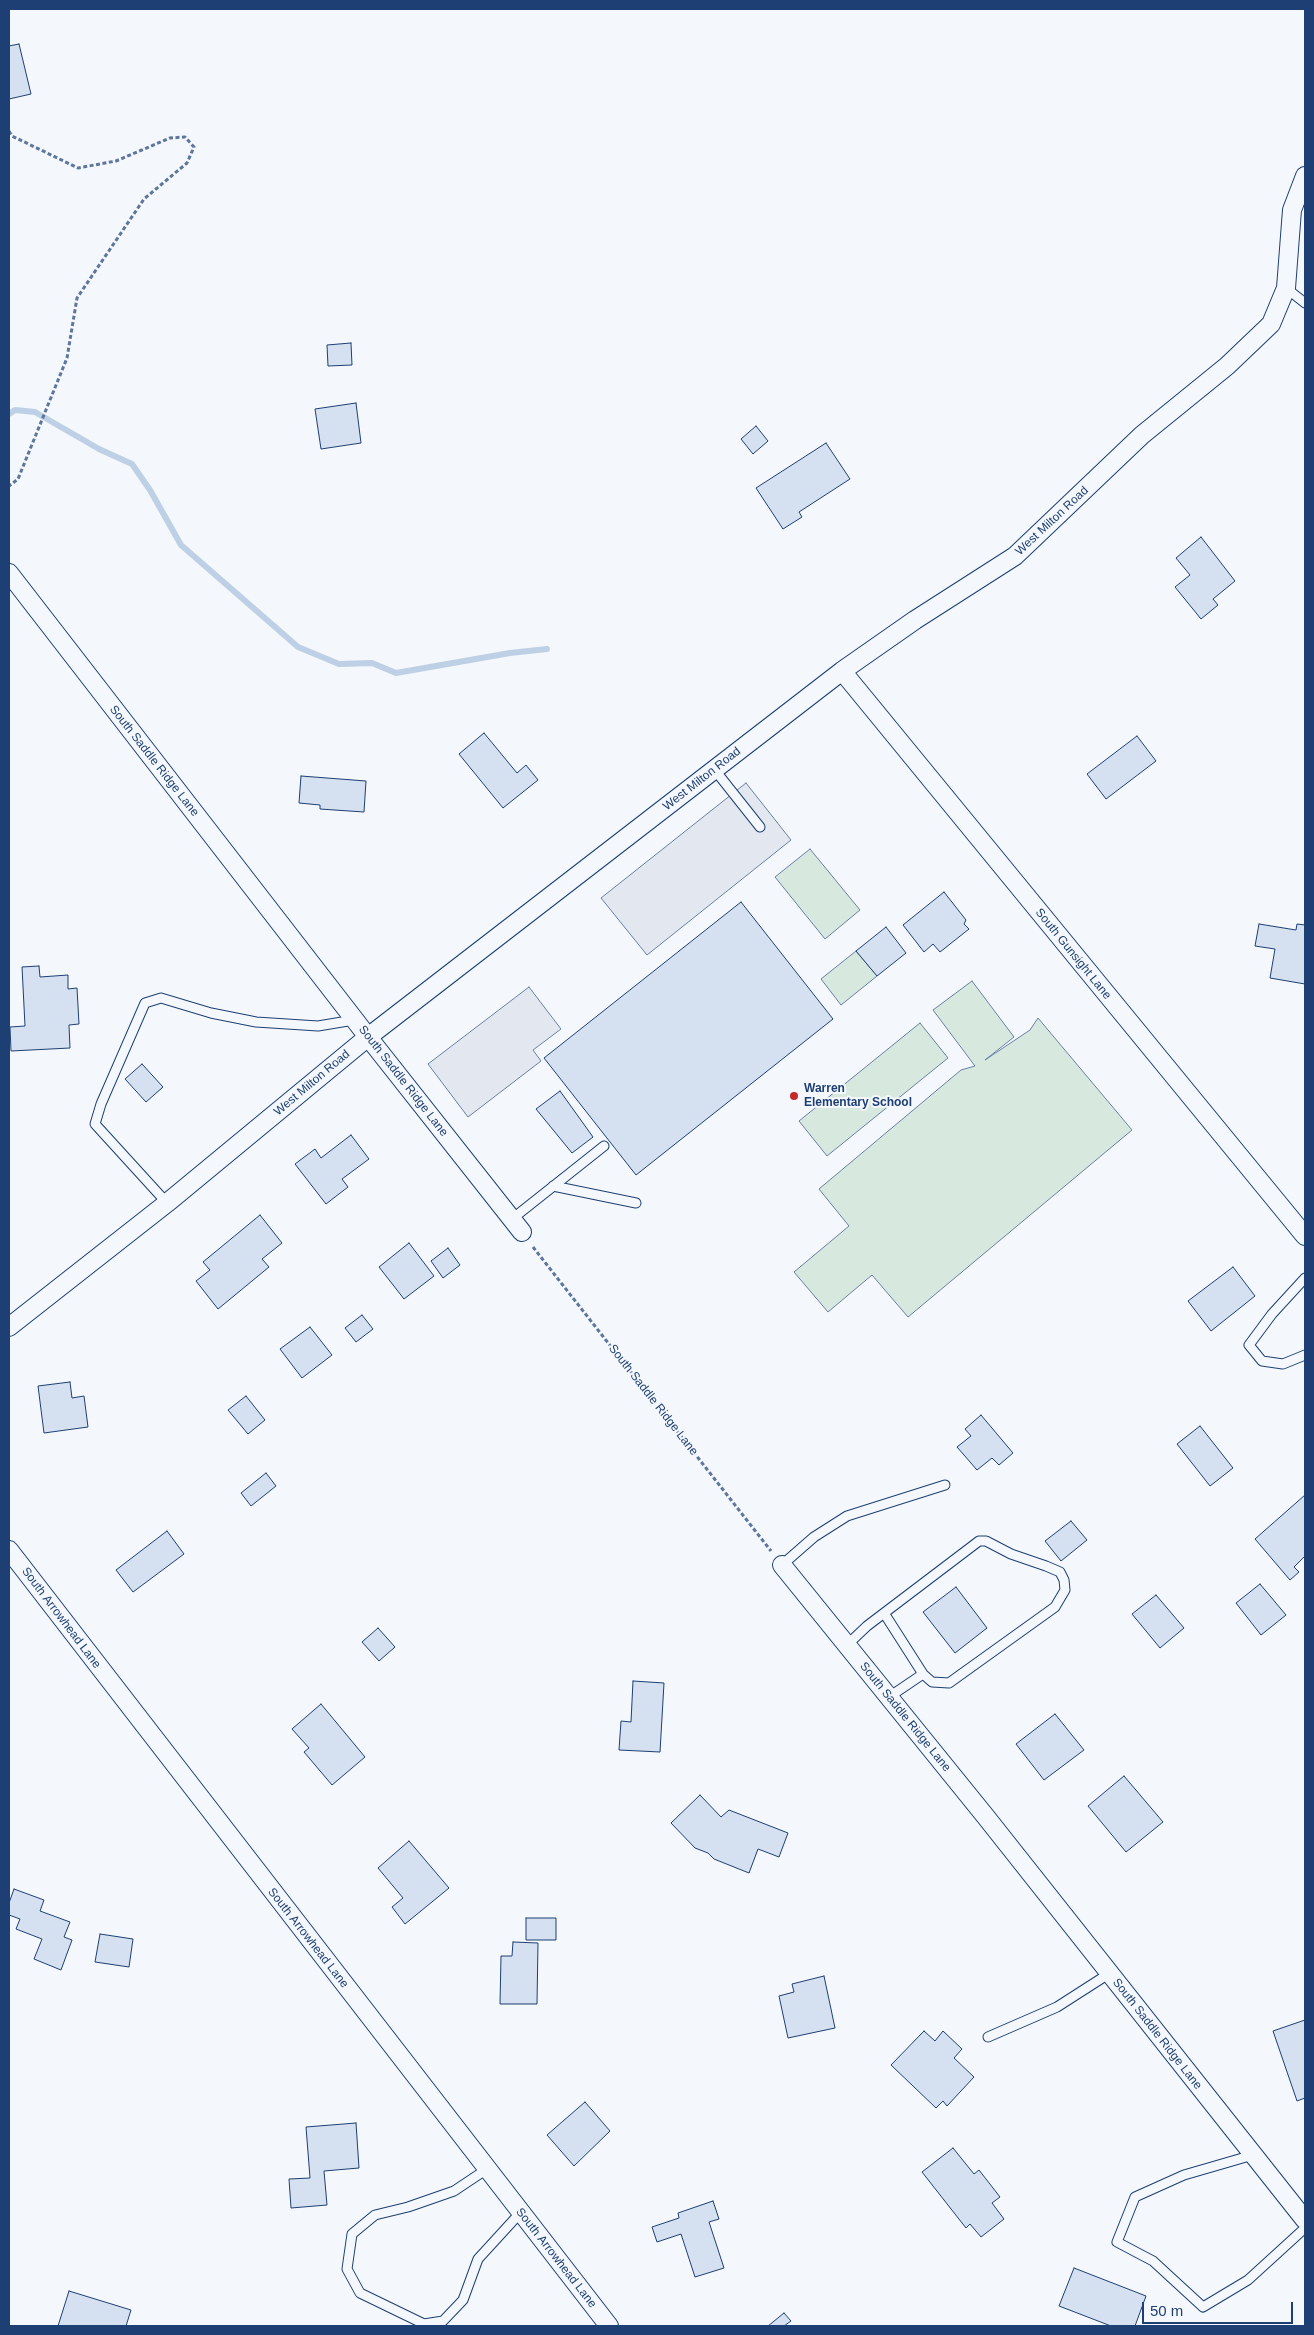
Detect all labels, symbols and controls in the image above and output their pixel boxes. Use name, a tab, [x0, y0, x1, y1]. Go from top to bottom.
street label: West Milton Road	[1013, 484, 1091, 558]
street label: South Saddle Ridge Lane	[106, 703, 202, 819]
street label: West Milton Road	[660, 744, 744, 814]
street label: South Gunsight Lane	[1032, 906, 1114, 1002]
street label: South Saddle Ridge Lane	[355, 1023, 451, 1139]
street label: West Milton Road	[271, 1047, 353, 1119]
place label: Warren Elementary School	[804, 1082, 912, 1110]
marker: Warren Elementary School	[788, 1090, 800, 1102]
street label: South Saddle Ridge Lane	[605, 1342, 701, 1458]
street label: South Arrowhead Lane	[18, 1565, 104, 1671]
street label: South Saddle Ridge Lane	[856, 1659, 954, 1775]
street label: South Arrowhead Lane	[265, 1885, 351, 1991]
street label: South Saddle Ridge Lane	[1109, 1976, 1205, 2092]
street label: South Arrowhead Lane	[513, 2205, 599, 2311]
scale bar	[1144, 2292, 1295, 2324]
text: 50 m	[1150, 2302, 1183, 2319]

